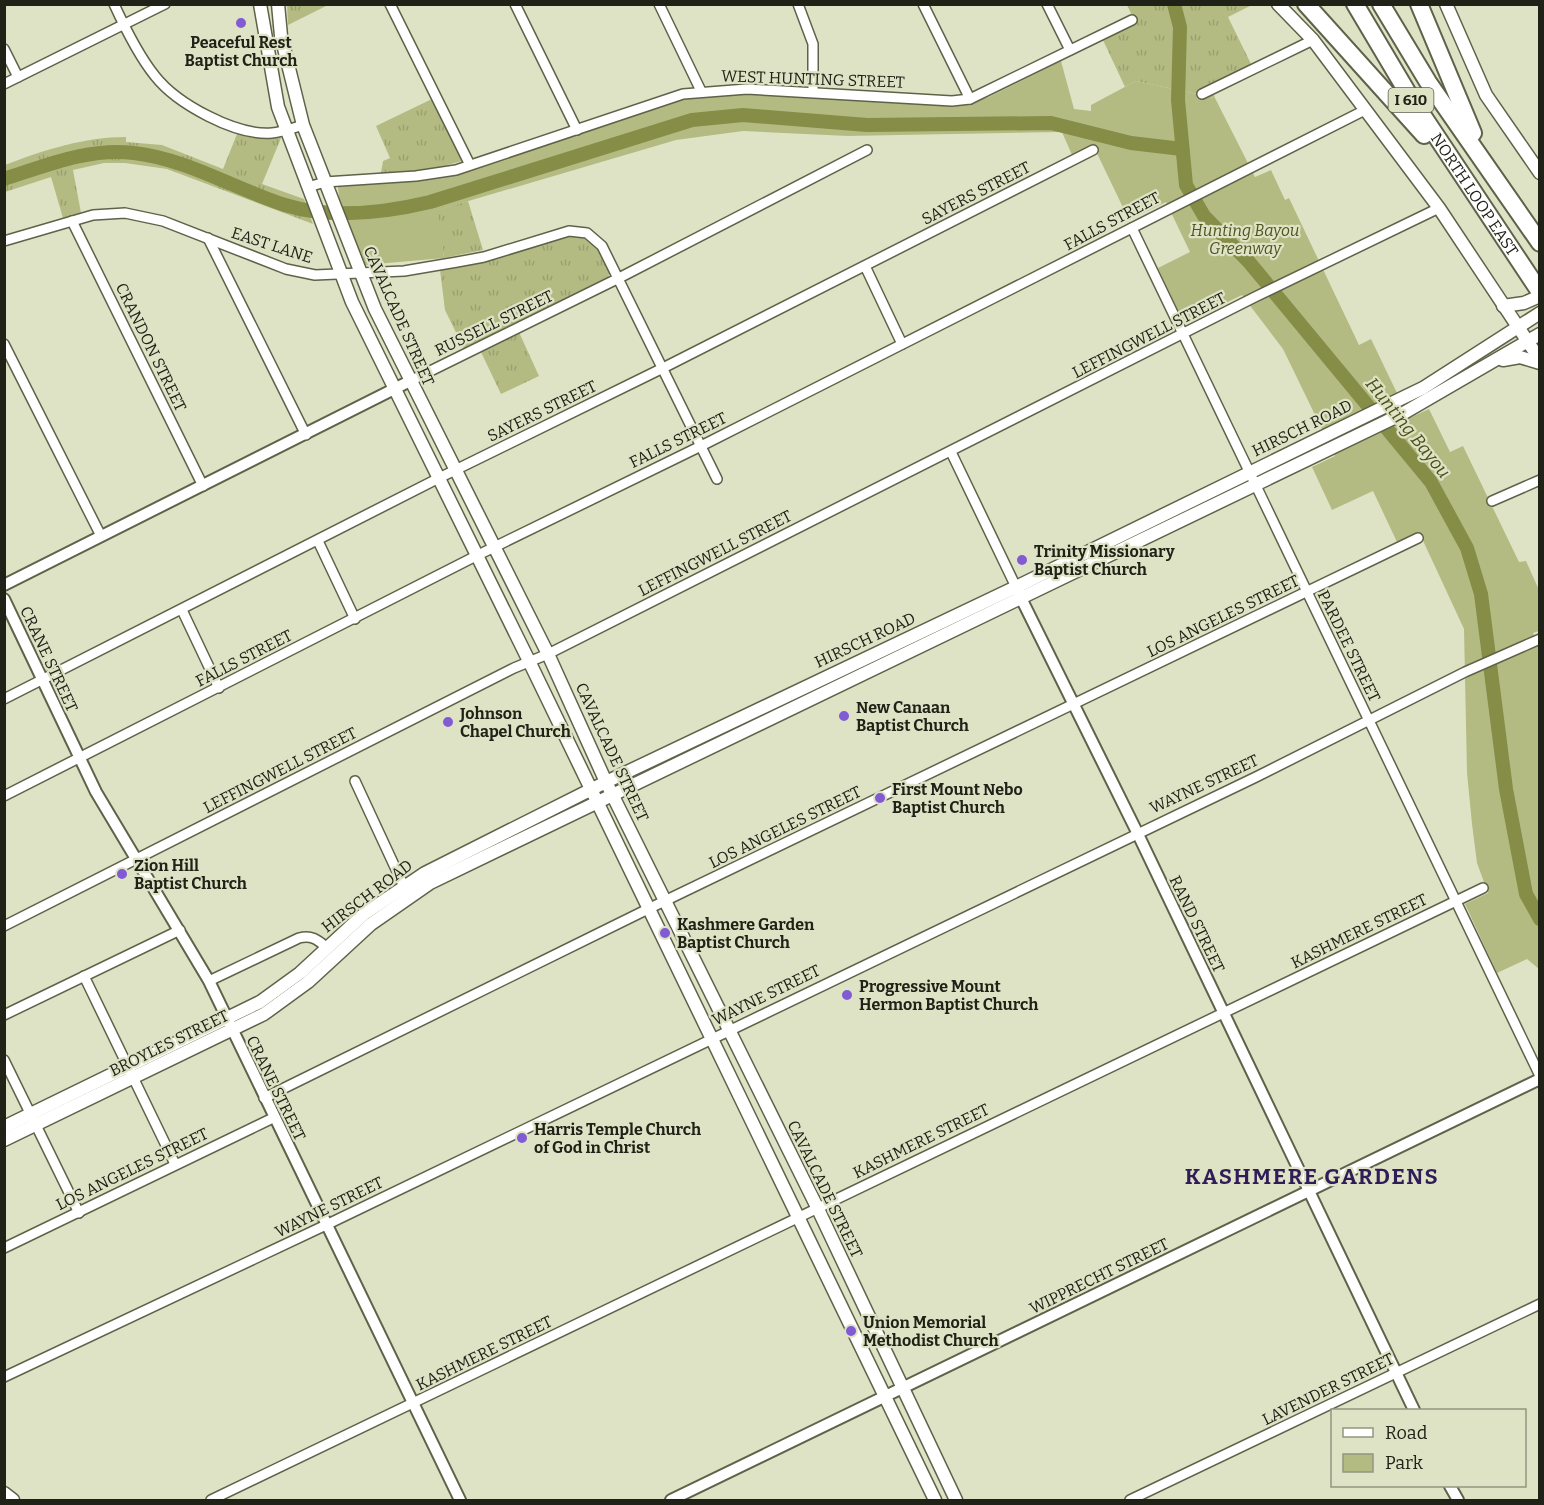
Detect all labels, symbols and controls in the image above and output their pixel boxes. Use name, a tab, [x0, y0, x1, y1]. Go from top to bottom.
marker: Peaceful Rest Baptist Church	[234, 16, 248, 30]
place label: Peaceful Rest Baptist Church	[185, 33, 297, 70]
street label: WEST HUNTING STREET	[721, 66, 905, 92]
road number: I 610	[1388, 88, 1434, 112]
street label: NORTH LOOP EAST	[1427, 129, 1523, 259]
street label: SAYERS STREET	[919, 157, 1033, 229]
street label: FALLS STREET	[1061, 188, 1163, 254]
park label: Hunting Bayou Greenway	[1190, 221, 1300, 258]
street label: EAST LANE	[229, 223, 315, 267]
street label: CAVALCADE STREET	[360, 243, 438, 389]
street label: CRANDON STREET	[112, 280, 190, 414]
street label: RUSSELL STREET	[432, 286, 556, 360]
street label: LEFFINGWELL STREET	[1069, 288, 1229, 382]
water label: Hunting Bayou	[1361, 373, 1455, 483]
street label: SAYERS STREET	[484, 376, 600, 446]
street label: HIRSCH ROAD	[1249, 396, 1355, 460]
street label: FALLS STREET	[626, 408, 730, 472]
street label: LEFFINGWELL STREET	[635, 506, 795, 600]
place label: Trinity Missionary Baptist Church	[1034, 542, 1175, 579]
marker: Trinity Missionary Baptist Church	[1015, 553, 1029, 567]
street label: LOS ANGELES STREET	[1144, 571, 1302, 661]
street label: PARDEE STREET	[1314, 587, 1384, 705]
street label: CRANE STREET	[16, 603, 82, 715]
street label: HIRSCH ROAD	[812, 608, 918, 672]
street label: FALLS STREET	[193, 626, 295, 690]
street label: CAVALCADE STREET	[572, 680, 652, 824]
place label: New Canaan Baptist Church	[856, 698, 969, 735]
place label: Johnson Chapel Church	[459, 704, 571, 741]
marker: New Canaan Baptist Church	[837, 709, 851, 723]
marker: Johnson Chapel Church	[441, 715, 455, 729]
street label: LEFFINGWELL STREET	[200, 723, 360, 817]
street label: WAYNE STREET	[1147, 750, 1261, 818]
place label: First Mount Nebo Baptist Church	[892, 780, 1023, 817]
street label: LOS ANGELES STREET	[706, 782, 864, 872]
marker: First Mount Nebo Baptist Church	[873, 791, 887, 805]
place label: Zion Hill Baptist Church	[134, 856, 247, 893]
street label: HIRSCH ROAD	[318, 856, 416, 936]
marker: Zion Hill Baptist Church	[115, 867, 129, 881]
street label: RAND STREET	[1165, 872, 1229, 976]
street label: KASHMERE STREET	[1288, 890, 1430, 972]
place label: Kashmere Garden Baptist Church	[677, 915, 815, 952]
marker: Kashmere Garden Baptist Church	[658, 926, 672, 940]
street label: WAYNE STREET	[709, 961, 823, 1029]
place label: Progressive Mount Hermon Baptist Church	[859, 977, 1038, 1014]
marker: Progressive Mount Hermon Baptist Church	[840, 988, 854, 1002]
street label: BROYLES STREET	[106, 1006, 232, 1080]
street label: CRANE STREET	[242, 1032, 310, 1144]
street label: KASHMERE STREET	[850, 1100, 992, 1182]
street label: CAVALCADE STREET	[783, 1117, 867, 1261]
place label: Harris Temple Church of God in Christ	[534, 1120, 701, 1157]
street label: LOS ANGELES STREET	[53, 1124, 211, 1214]
marker: Harris Temple Church of God in Christ	[515, 1131, 529, 1145]
district label: KASHMERE GARDENS	[1185, 1163, 1439, 1190]
street label: WAYNE STREET	[272, 1173, 386, 1241]
street label: WIPPRECHT STREET	[1026, 1234, 1172, 1318]
street label: KASHMERE STREET	[413, 1312, 555, 1394]
place label: Union Memorial Methodist Church	[863, 1313, 999, 1350]
marker: Union Memorial Methodist Church	[844, 1324, 858, 1338]
street label: LAVENDER STREET	[1259, 1349, 1397, 1429]
legend	[1331, 1409, 1526, 1487]
text: Road	[1385, 1422, 1428, 1444]
text: Park	[1385, 1452, 1424, 1474]

